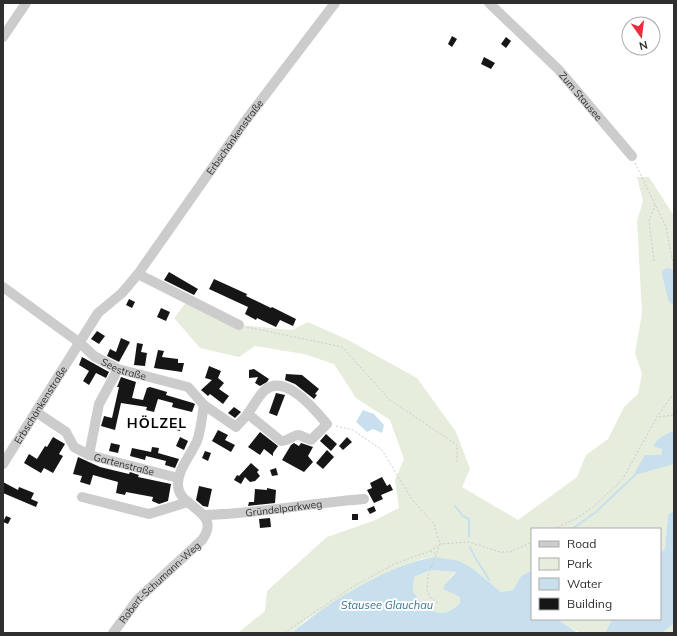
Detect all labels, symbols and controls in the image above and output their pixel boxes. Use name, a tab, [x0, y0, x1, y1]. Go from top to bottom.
north arrow	[621, 16, 661, 56]
text: N	[638, 38, 649, 54]
street label: Zum Stausee	[556, 69, 605, 124]
street label: Erbschänkenstraße	[204, 97, 266, 177]
street label: Seestraße	[99, 355, 147, 383]
street label: Erbschänkenstraße	[11, 364, 70, 446]
district label: HÖLZEL	[127, 414, 187, 432]
street label: Gartenstraße	[92, 451, 155, 479]
street label: Gründelparkweg	[245, 497, 323, 519]
legend	[531, 528, 661, 620]
text: Road	[567, 536, 596, 551]
street label: Robert-Schumann-Weg	[116, 539, 203, 626]
text: Park	[567, 556, 593, 571]
text: Water	[567, 576, 603, 591]
text: Building	[567, 596, 612, 611]
water label: Stausee Glauchau	[341, 598, 433, 612]

